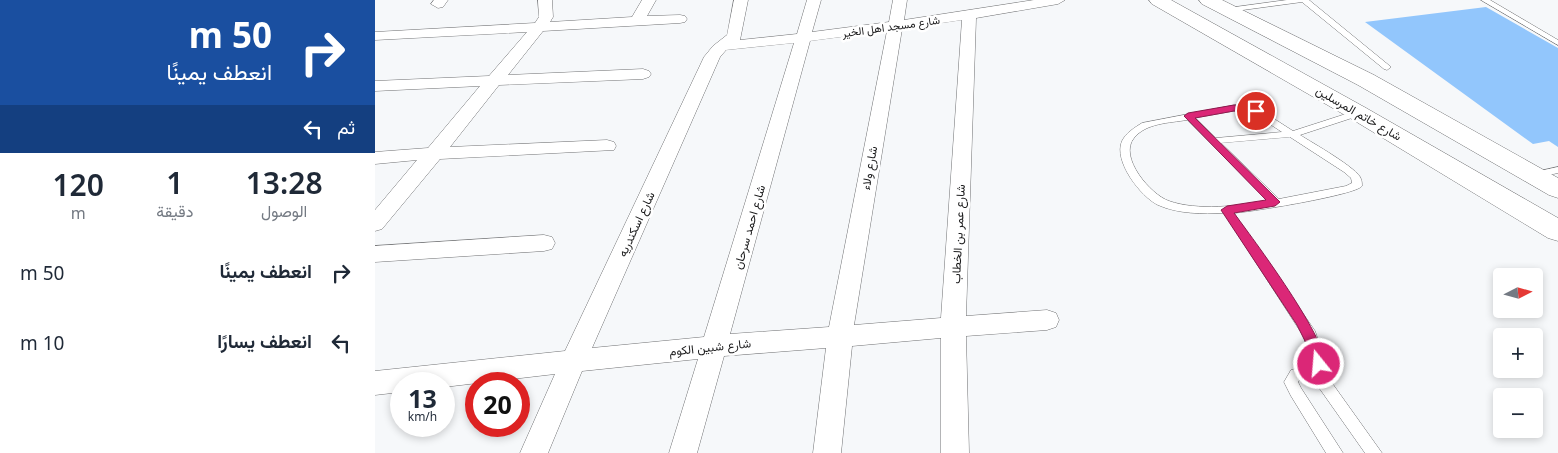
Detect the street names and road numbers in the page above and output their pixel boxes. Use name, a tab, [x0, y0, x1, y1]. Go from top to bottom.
street label: شارع مسجد اهل الخير	[840, 12, 941, 41]
street label: شارع خاتم المرسلين	[1313, 82, 1405, 145]
street label: شارع ولاء	[857, 145, 882, 191]
street label: شارع احمد سرحان	[729, 183, 770, 271]
street label: شارع عمر بن الخطاب	[947, 184, 970, 284]
street label: شارع اسكندريه	[613, 189, 659, 260]
street label: شارع شبين الكوم	[668, 334, 752, 361]

